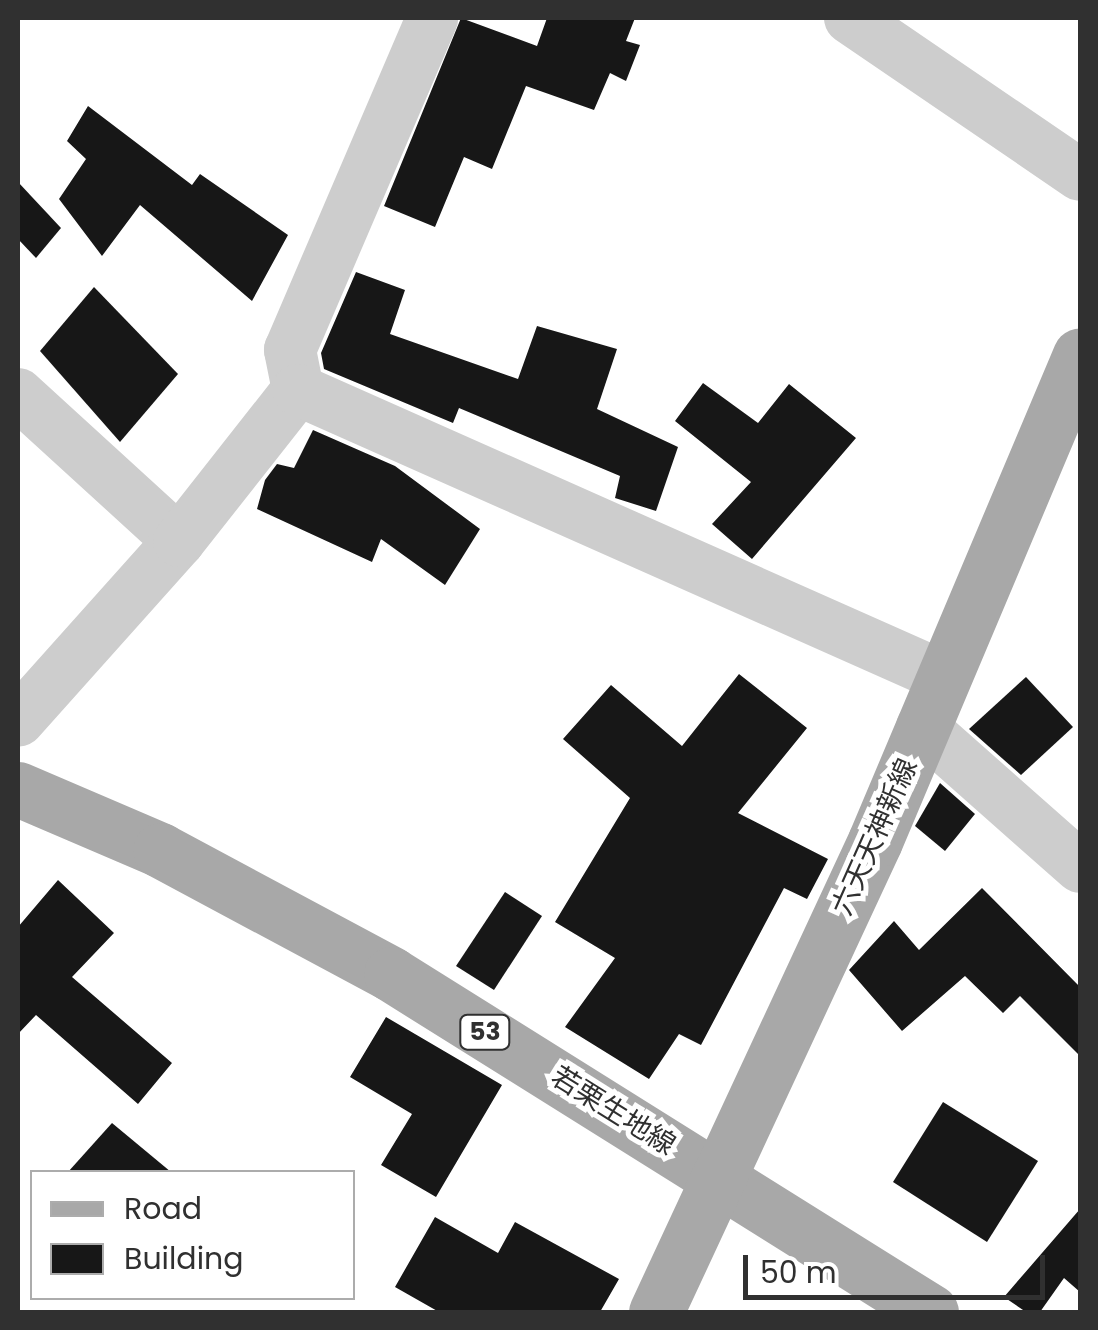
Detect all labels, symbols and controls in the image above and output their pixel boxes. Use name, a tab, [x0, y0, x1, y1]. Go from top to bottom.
street label: 六天天神新線	[825, 753, 925, 921]
road number: 53	[458, 1012, 512, 1052]
street label: 若栗生地線	[545, 1060, 681, 1162]
legend	[30, 1170, 355, 1300]
text: Road	[124, 1187, 202, 1230]
scale bar	[748, 1235, 1050, 1297]
text: Building	[124, 1237, 244, 1280]
text: 50 m	[760, 1251, 837, 1294]

